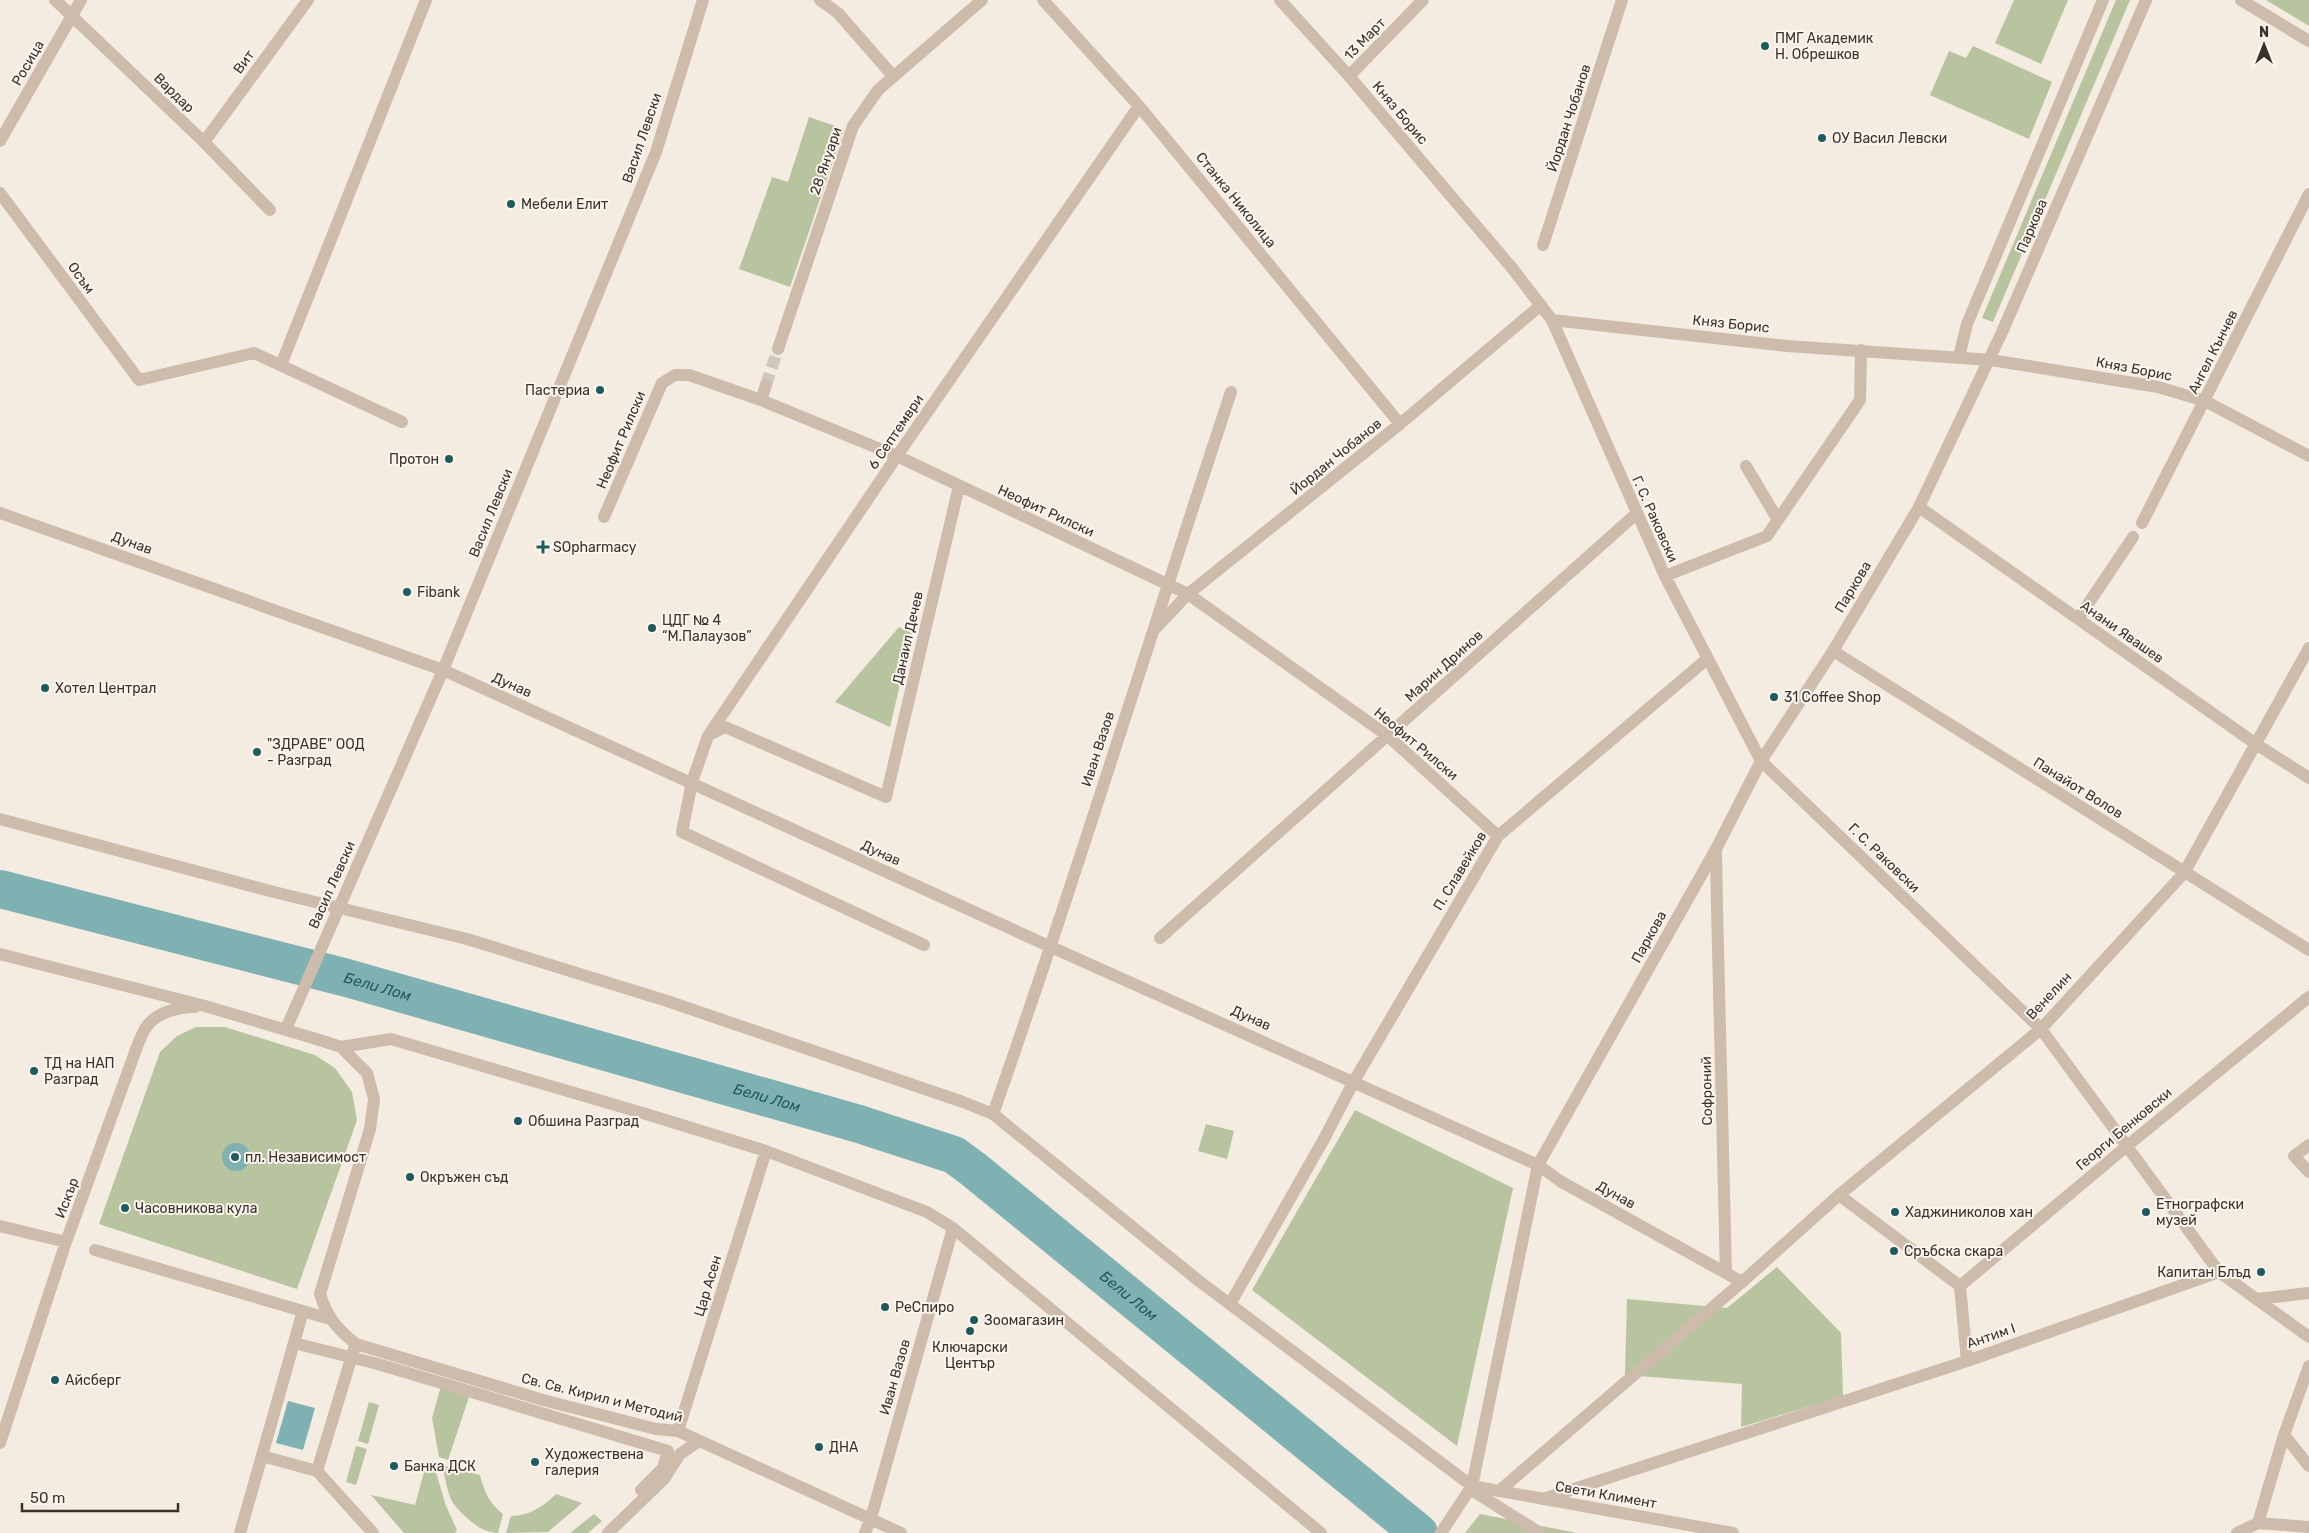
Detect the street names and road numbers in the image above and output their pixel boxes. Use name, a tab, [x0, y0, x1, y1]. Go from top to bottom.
street label: 13 Март	[1341, 14, 1389, 64]
street label: Росица	[8, 37, 48, 89]
street label: Вит	[230, 47, 258, 77]
street label: Йордан Чобанов	[1543, 62, 1594, 174]
street label: Вардар	[150, 70, 198, 116]
street label: Княз Борис	[1369, 78, 1432, 148]
street label: Васил Левски	[619, 91, 665, 185]
street label: 28 Януари	[806, 125, 846, 197]
street label: Станка Николица	[1192, 149, 1280, 251]
street label: Паркова	[2013, 197, 2051, 255]
street label: Осъм	[64, 259, 98, 297]
street label: Ангел Кънчев	[2185, 307, 2242, 397]
street label: Княз Борис	[1692, 312, 1771, 337]
street label: Княз Борис	[2094, 353, 2174, 385]
street label: Неофит Рилски	[593, 389, 649, 491]
street label: 6 Септември	[865, 391, 927, 473]
street label: Йордан Чобанов	[1286, 414, 1385, 499]
street label: Васил Левски	[465, 466, 517, 560]
street label: Г. С. Раковски	[1628, 473, 1682, 565]
street label: Неофит Рилски	[995, 481, 1097, 541]
street label: Дунав	[109, 528, 155, 558]
street label: Паркова	[1831, 558, 1875, 616]
street label: Данаил Дечев	[889, 590, 927, 686]
street label: Анани Явашев	[2077, 597, 2167, 667]
street label: Марин Дринов	[1402, 627, 1487, 705]
street label: Дунав	[489, 669, 535, 701]
street label: Неофит Рилски	[1371, 704, 1461, 784]
street label: Иван Вазов	[1078, 709, 1118, 789]
street label: Панайот Волов	[2030, 754, 2126, 822]
street label: Г. С. Раковски	[1845, 820, 1923, 896]
street label: П. Славейков	[1430, 828, 1490, 914]
street label: Дунав	[859, 836, 904, 870]
street label: Васил Левски	[305, 839, 359, 931]
street label: Паркова	[1628, 908, 1670, 966]
street label: Венелин	[2023, 969, 2075, 1023]
street label: Дунав	[1228, 1002, 1274, 1034]
street label: Софроний	[1698, 1056, 1716, 1126]
street label: Георги Бенковски	[2073, 1084, 2175, 1174]
street label: Искър	[52, 1175, 82, 1221]
street label: Дунав	[1594, 1177, 1638, 1213]
street label: Цар Асен	[691, 1253, 725, 1319]
street label: Антим I	[1964, 1320, 2018, 1352]
street label: Иван Вазов	[876, 1337, 914, 1417]
street label: Св. Св. Кирил и Методий	[520, 1370, 684, 1426]
street label: Свети Климент	[1554, 1478, 1658, 1512]

